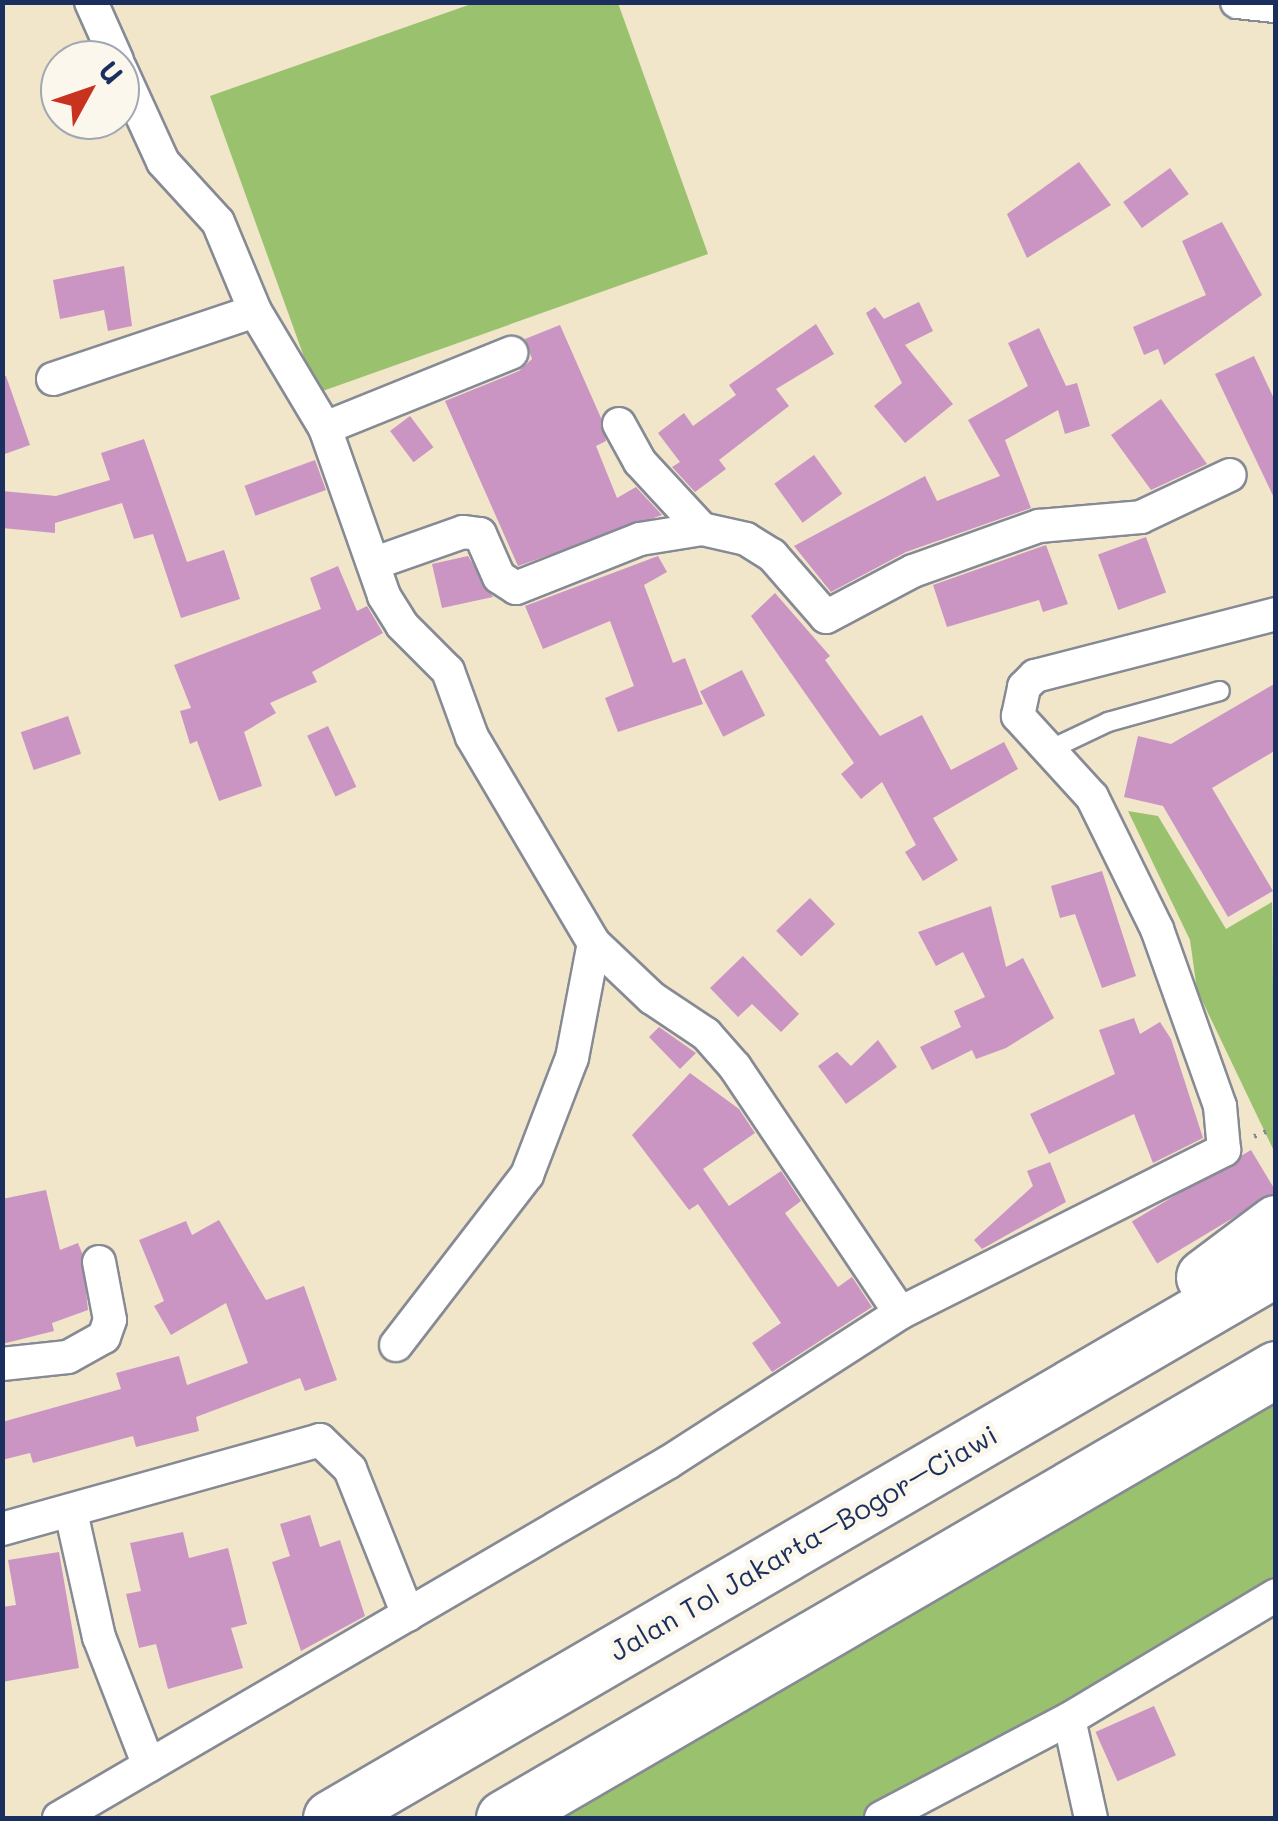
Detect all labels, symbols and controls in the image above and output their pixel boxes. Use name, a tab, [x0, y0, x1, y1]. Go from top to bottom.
north arrow	[40, 40, 140, 140]
text: U	[91, 53, 132, 91]
street label: Jalan Tol Jakarta–Bogor–Ciawi	[603, 1417, 1003, 1667]

